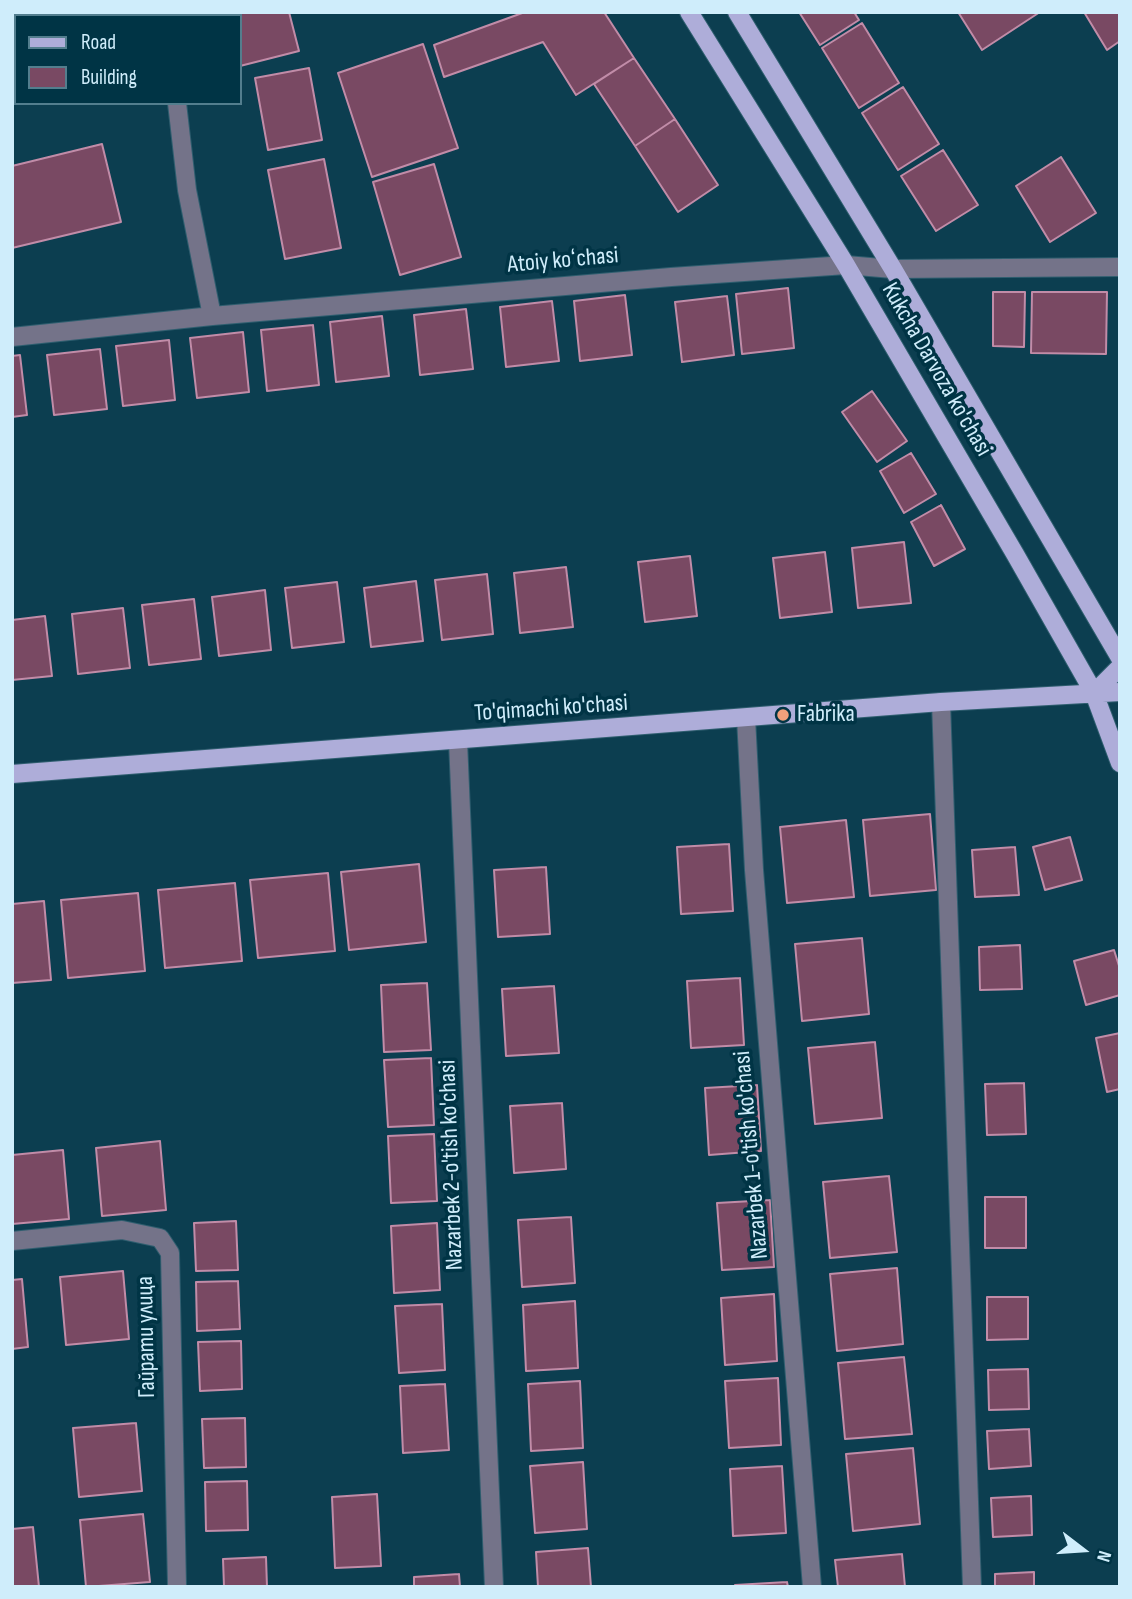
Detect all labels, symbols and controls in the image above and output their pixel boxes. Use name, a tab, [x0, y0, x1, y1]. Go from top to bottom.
legend	[14, 14, 242, 105]
text: Road	[81, 30, 116, 55]
text: Building	[81, 65, 137, 90]
street label: Atoiy koʻchasi	[506, 242, 620, 280]
street label: Kukcha Darvoza ko'chasi	[875, 278, 997, 462]
street label: To'qimachi ko'chasi	[473, 689, 629, 729]
place label: Fabrika	[797, 701, 855, 729]
marker: Fabrika	[775, 707, 791, 723]
street label: Nazarbek 1-o'tish ko'chasi	[729, 1050, 775, 1260]
street label: Nazarbek 2-o'tish ko'chasi	[434, 1059, 470, 1271]
street label: Гайрати улица	[132, 1276, 162, 1398]
north arrow	[1048, 1515, 1118, 1585]
text: N	[1091, 1548, 1116, 1565]

